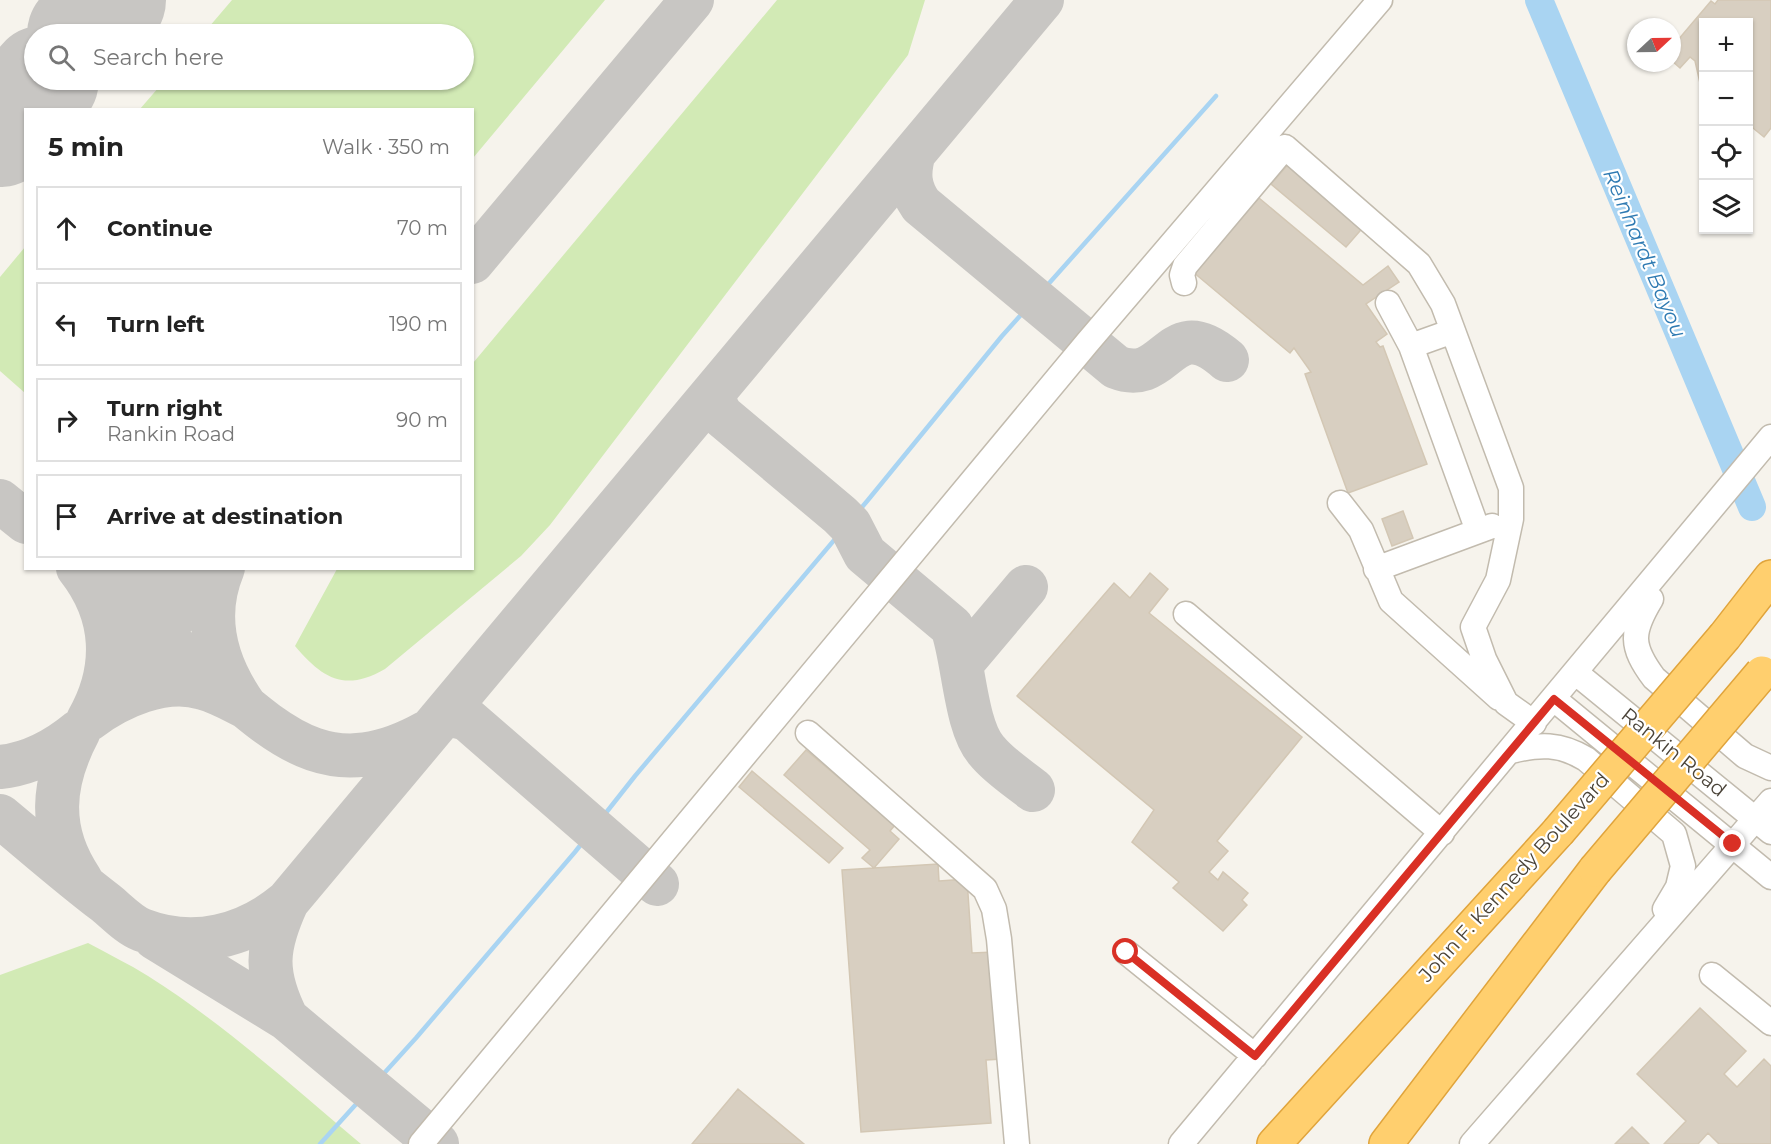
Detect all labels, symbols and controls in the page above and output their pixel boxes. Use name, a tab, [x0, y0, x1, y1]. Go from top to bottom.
north arrow	[1627, 18, 1681, 72]
map controls	[1699, 18, 1753, 234]
button: +	[1699, 18, 1753, 72]
search box	[24, 24, 474, 90]
icon: search	[45, 41, 78, 74]
text: Search here	[93, 44, 224, 71]
button: −	[1699, 72, 1753, 126]
button: locate	[1699, 126, 1753, 180]
text: 5 min	[48, 131, 124, 163]
text: Walk · 350 m	[322, 135, 450, 159]
water label: Reinhardt Bayou	[1598, 165, 1692, 341]
button: layers	[1699, 180, 1753, 234]
icon: ahead	[50, 212, 83, 245]
text: Continue	[107, 215, 213, 242]
text: 70 m	[397, 216, 448, 240]
icon: left	[50, 308, 83, 341]
text: Turn left	[107, 311, 205, 338]
text: 190 m	[389, 312, 448, 336]
text: Turn right	[107, 395, 222, 422]
icon: right	[50, 404, 83, 437]
text: 90 m	[396, 408, 448, 432]
text: Rankin Road	[107, 422, 235, 446]
icon: arrive	[50, 500, 83, 533]
text: Arrive at destination	[107, 503, 343, 530]
street label: Rankin Road	[1617, 702, 1731, 802]
street label: John F. Kennedy Boulevard	[1413, 767, 1614, 987]
route end	[1719, 830, 1745, 856]
route start	[1112, 938, 1138, 964]

